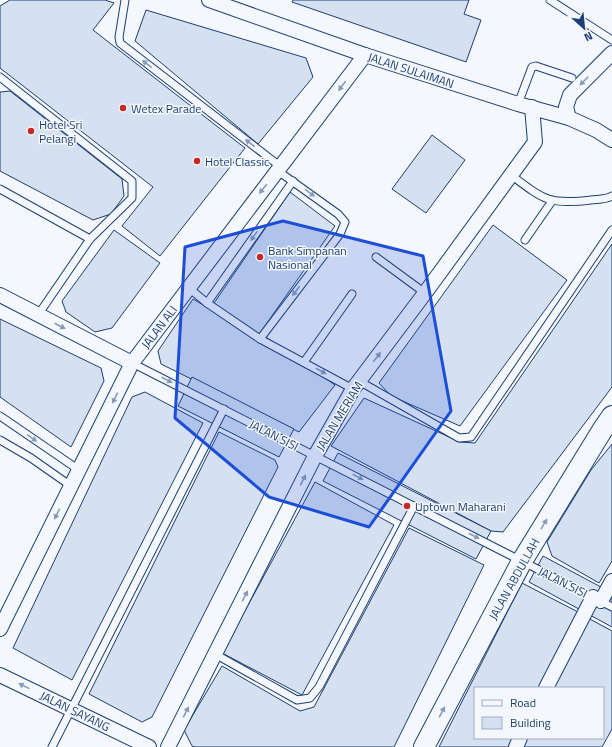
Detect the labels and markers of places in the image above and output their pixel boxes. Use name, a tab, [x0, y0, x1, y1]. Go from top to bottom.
place label: Wetex Parade	[131, 99, 201, 118]
marker: Wetex Parade	[118, 103, 128, 113]
place label: Hotel Sri Pelangi	[39, 115, 82, 148]
marker: Hotel Sri Pelangi	[26, 126, 36, 136]
place label: Hotel Classic	[205, 152, 269, 171]
marker: Hotel Classic	[192, 156, 202, 166]
place label: Bank Simpanan Nasional	[268, 241, 347, 274]
marker: Bank Simpanan Nasional	[255, 252, 265, 262]
place label: Uptown Maharani	[415, 497, 506, 516]
marker: Uptown Maharani	[402, 501, 412, 511]

